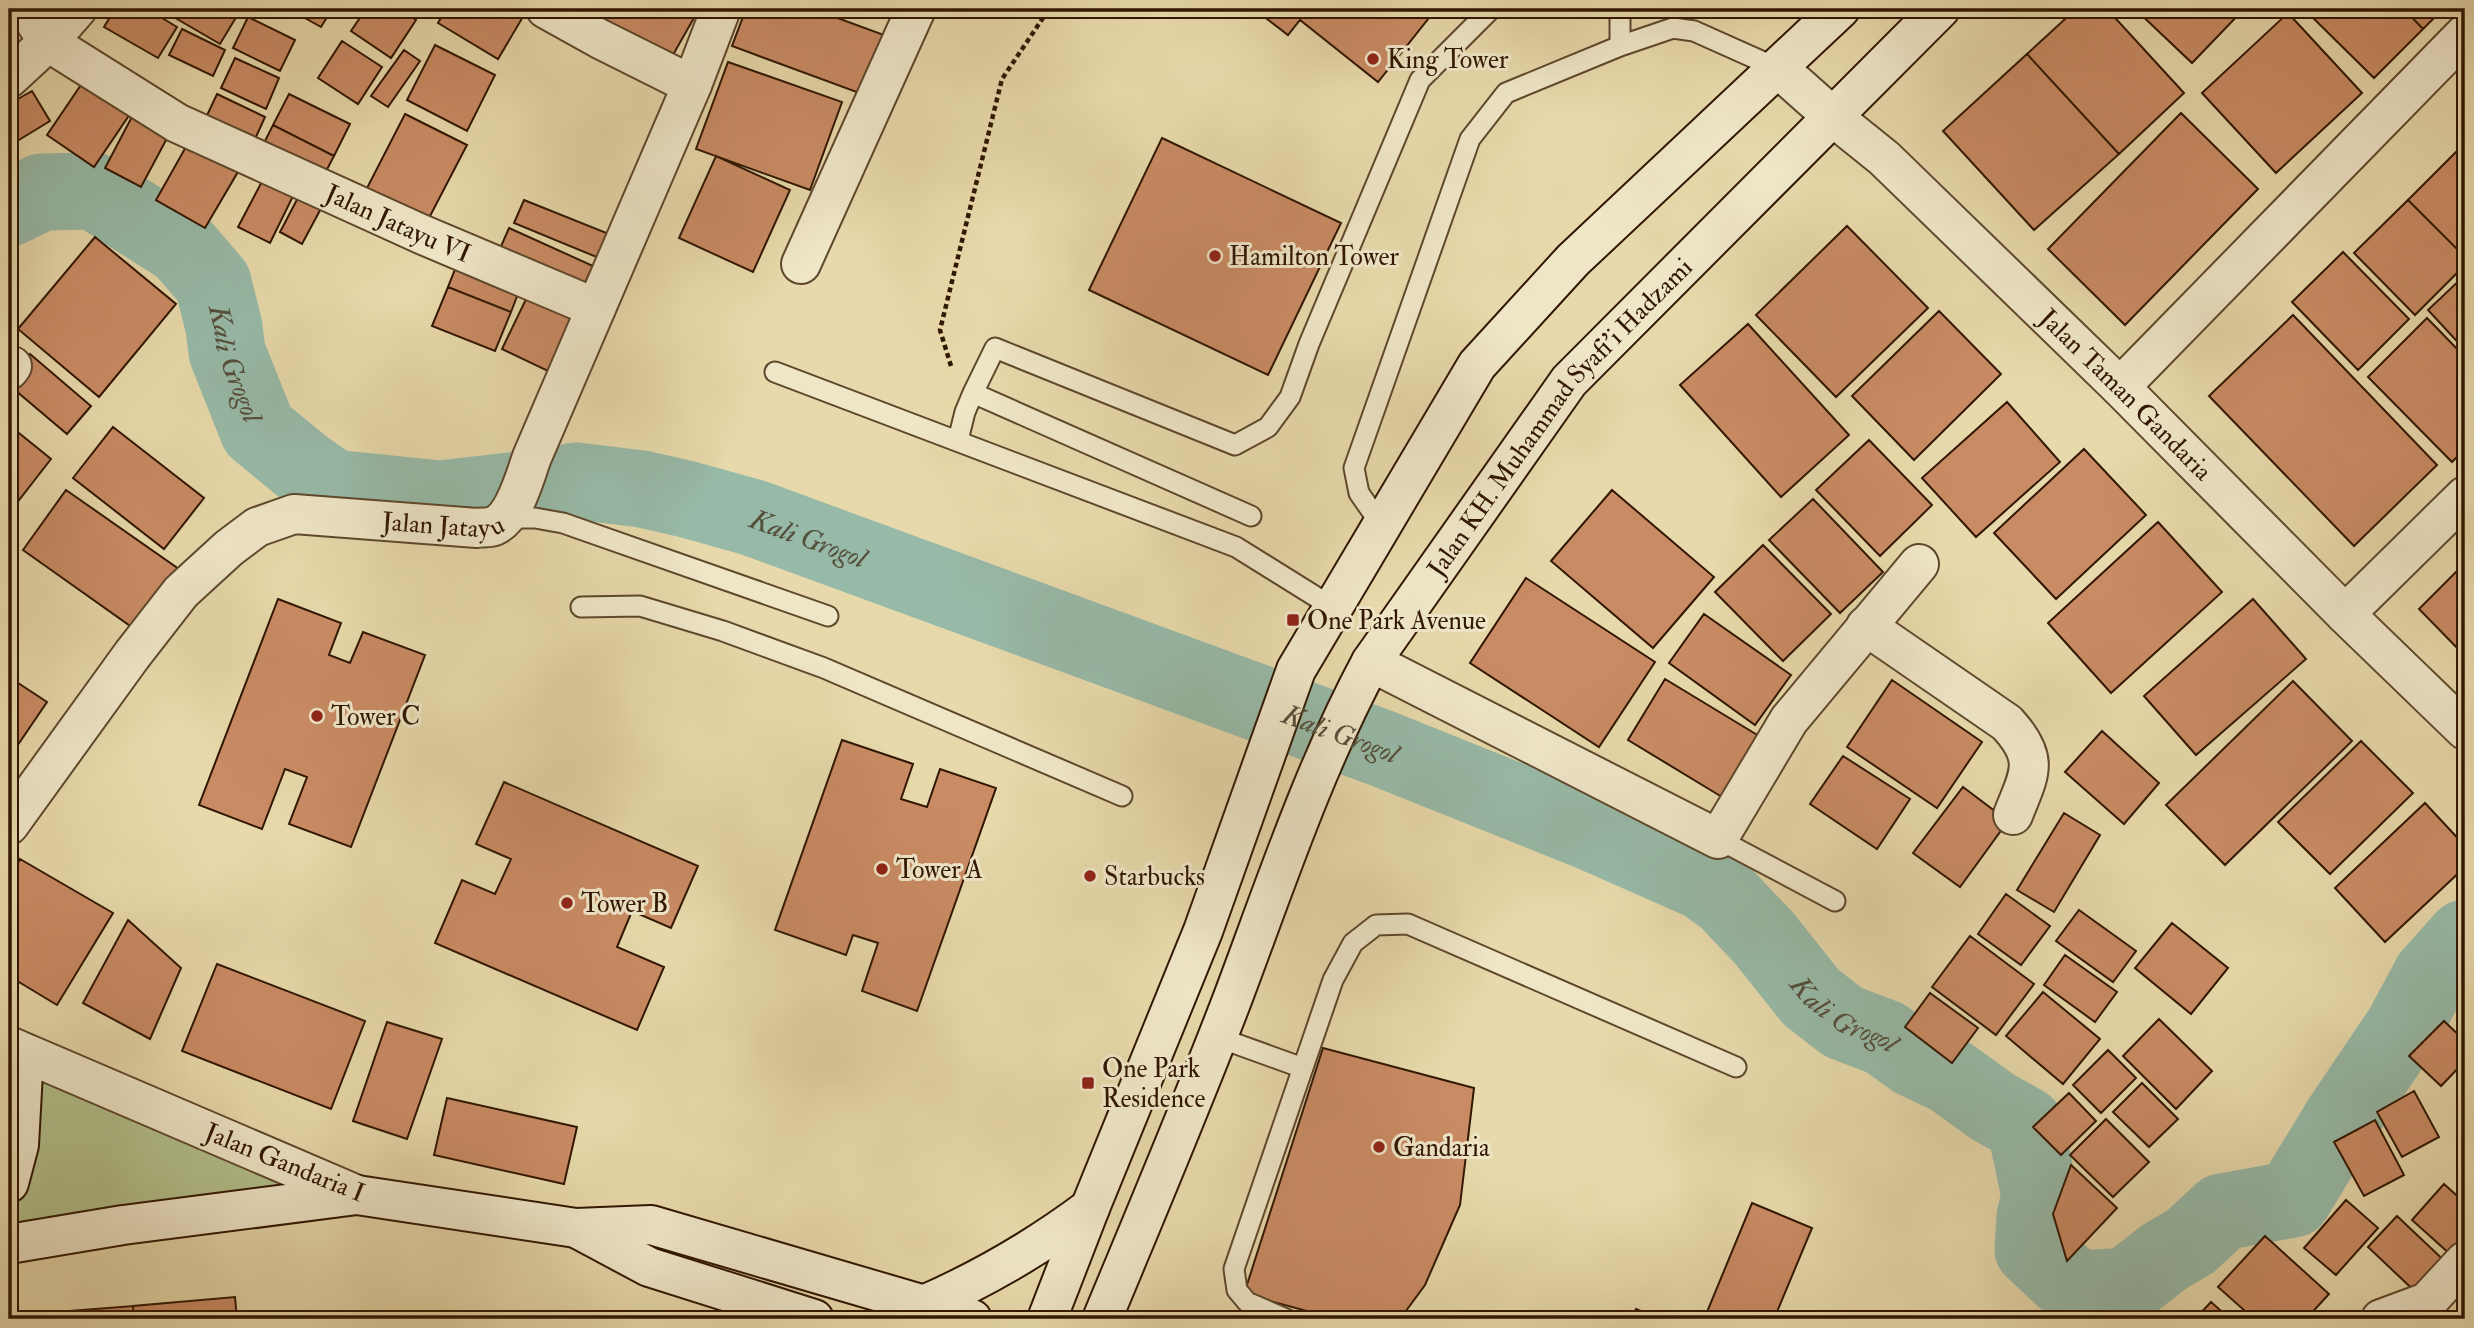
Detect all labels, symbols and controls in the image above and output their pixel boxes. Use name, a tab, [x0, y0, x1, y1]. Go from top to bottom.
place label: King Tower	[1387, 44, 1509, 76]
marker: King Tower	[1365, 51, 1381, 67]
street label: Jalan Jatayu VI	[319, 177, 475, 270]
place label: Hamilton Tower	[1229, 241, 1399, 273]
marker: Hamilton Tower	[1207, 248, 1223, 264]
street label: Jalan KH. Muhammad Syafi'i Hadzami	[1420, 251, 1700, 584]
water label: Kali Grogol	[200, 299, 270, 430]
street label: Jalan Taman Gandaria	[2032, 302, 2219, 488]
water label: Kali Grogol	[743, 501, 873, 578]
street label: Jalan Jatayu	[380, 506, 510, 545]
place label: One Park Avenue	[1307, 605, 1486, 637]
marker: One Park Avenue	[1285, 612, 1301, 628]
water label: Kali Grogol	[1275, 697, 1406, 773]
place label: Tower C	[331, 701, 420, 733]
marker: Tower C	[309, 708, 325, 724]
place label: Tower A	[896, 854, 983, 886]
marker: Tower A	[874, 861, 890, 877]
place label: Starbucks	[1104, 861, 1205, 893]
marker: Starbucks	[1082, 868, 1098, 884]
place label: Tower B	[581, 888, 668, 920]
marker: Tower B	[559, 895, 575, 911]
water label: Kali Grogol	[1781, 967, 1907, 1062]
place label: One Park Residence	[1102, 1053, 1205, 1115]
marker: One Park Residence	[1080, 1075, 1096, 1091]
street label: Jalan Gandaria I	[199, 1116, 369, 1210]
place label: Gandaria	[1393, 1132, 1490, 1164]
marker: Gandaria	[1371, 1139, 1387, 1155]

